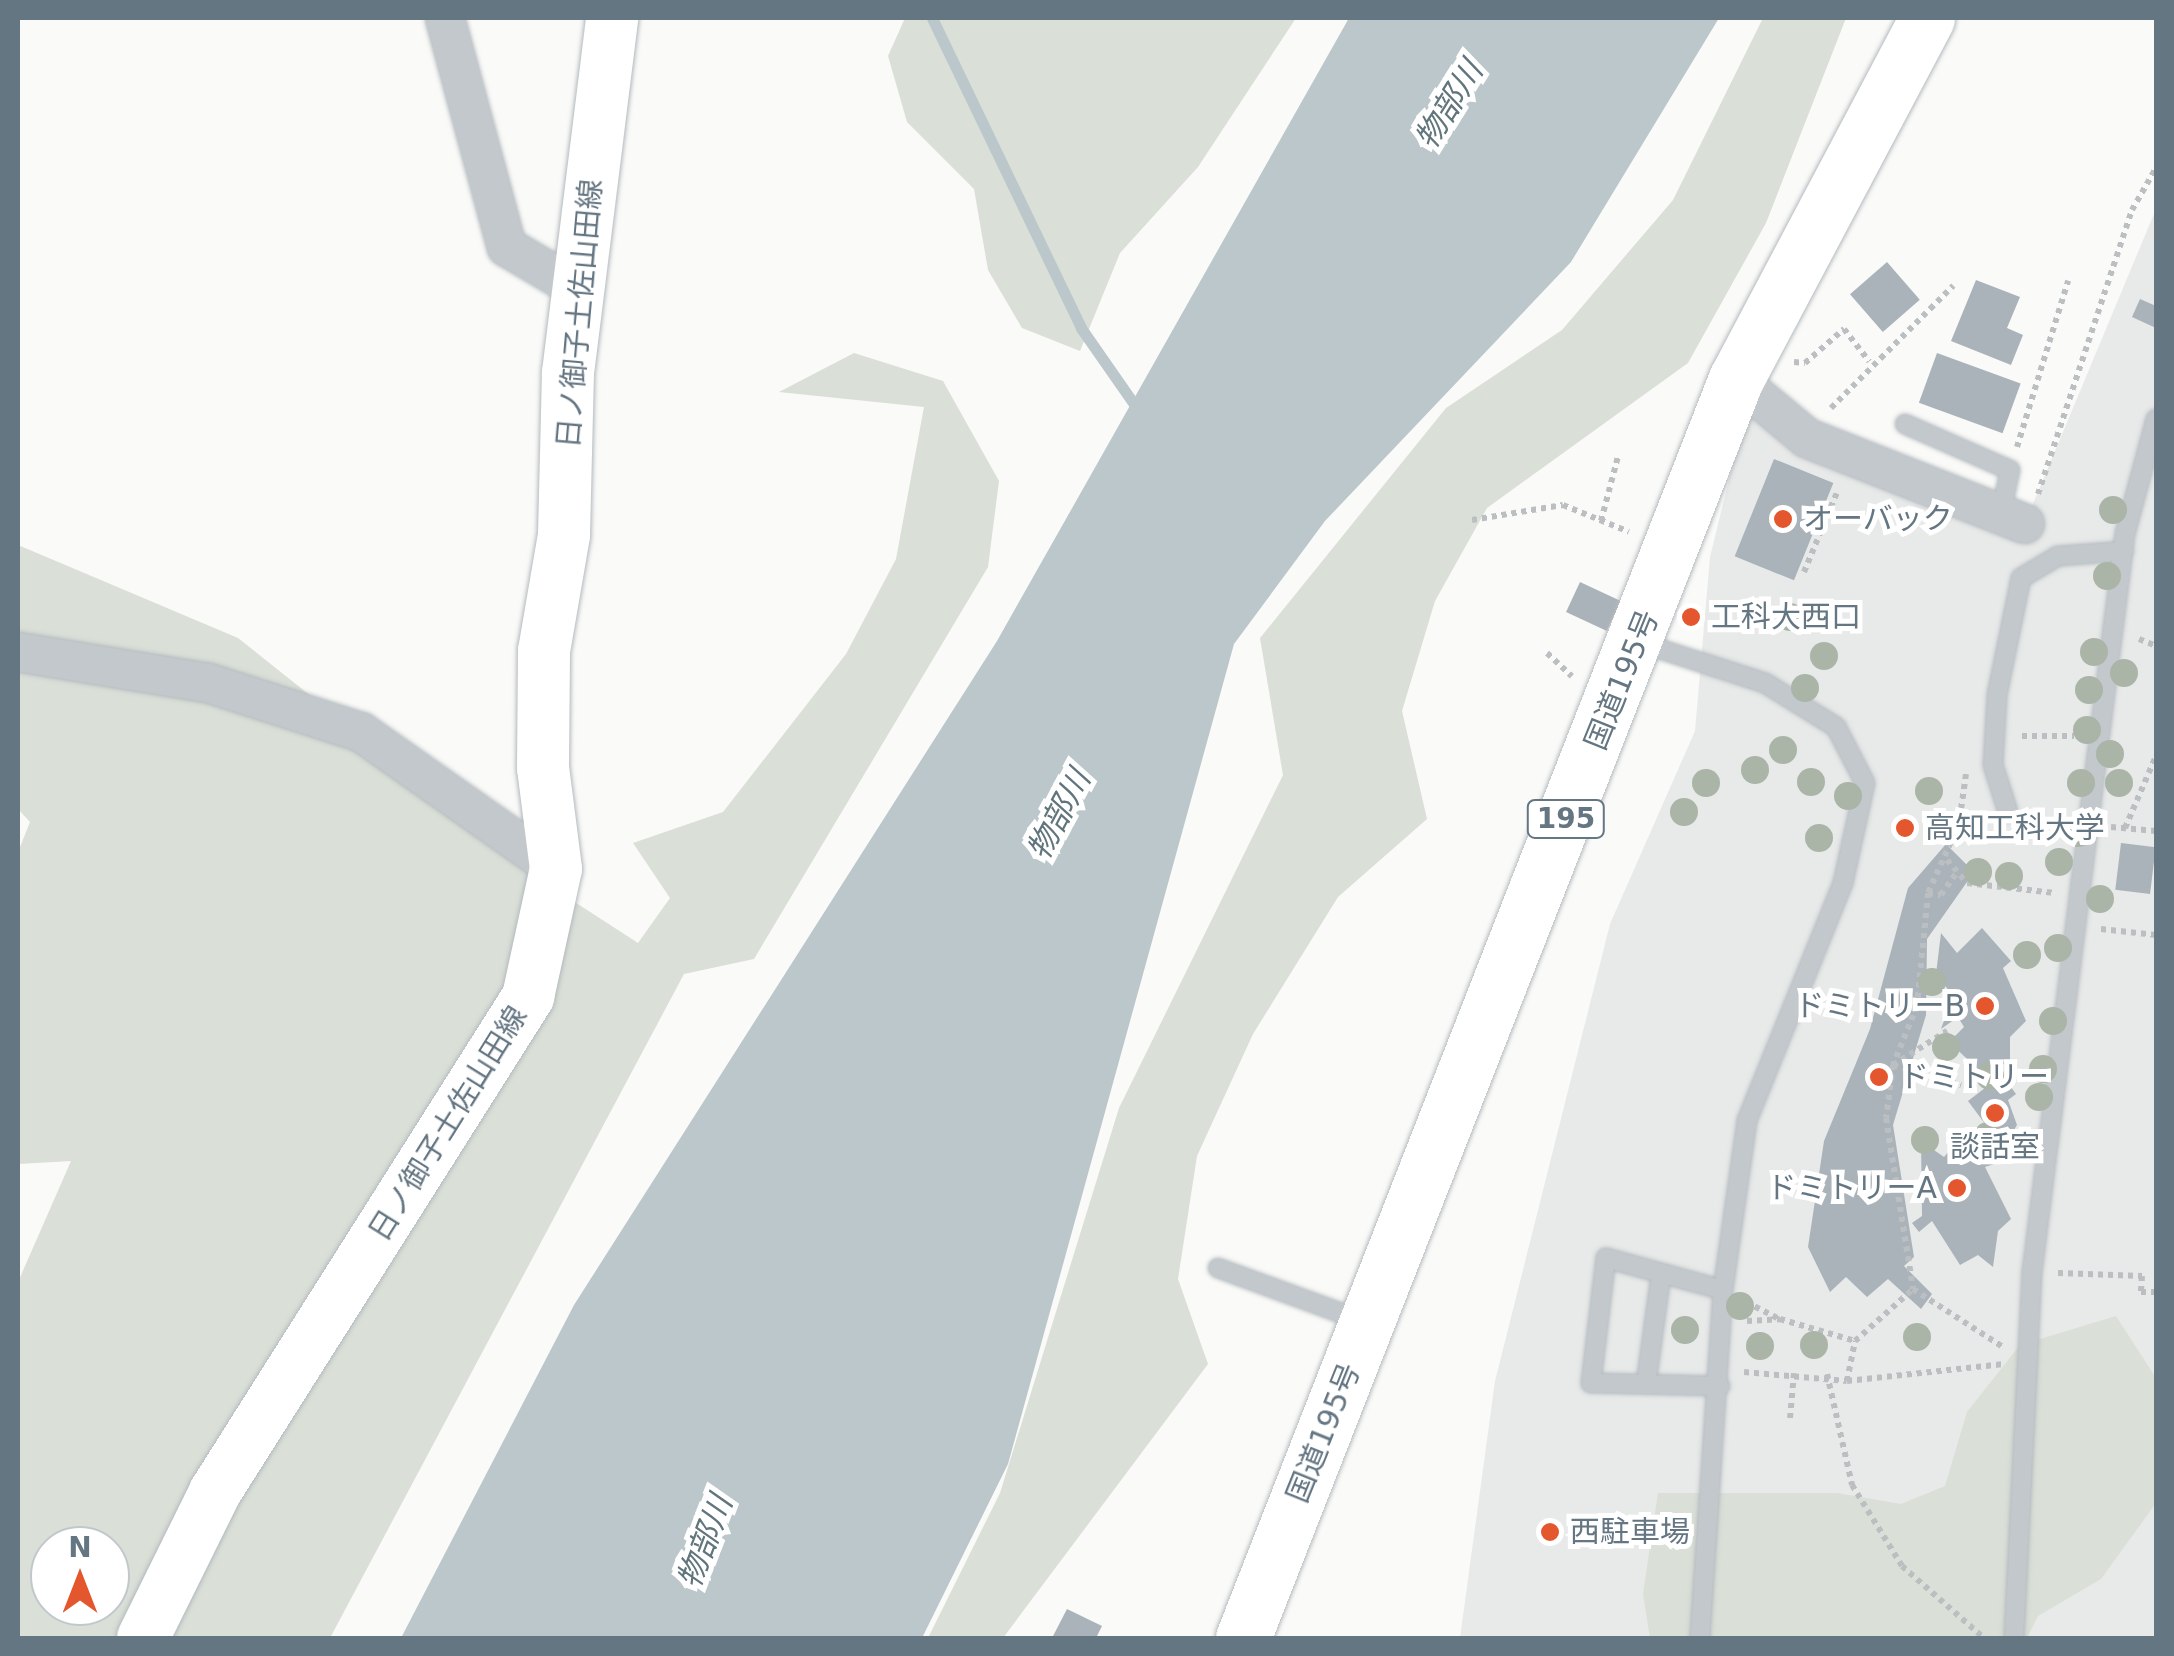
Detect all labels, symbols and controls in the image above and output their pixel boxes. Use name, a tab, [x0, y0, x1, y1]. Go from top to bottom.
water label: 物部川	[1407, 54, 1491, 156]
street label: 日ノ御子土佐山田線	[550, 178, 610, 450]
place label: オーバック	[1803, 501, 1953, 537]
marker: オーバック	[1772, 508, 1794, 530]
place label: 工科大西口	[1711, 599, 1861, 635]
street label: 国道195号	[1578, 605, 1666, 755]
marker: 工科大西口	[1680, 606, 1702, 628]
water label: 物部川	[1020, 764, 1098, 866]
road number: 195	[1526, 796, 1606, 842]
place label: 高知工科大学	[1925, 810, 2105, 846]
marker: 高知工科大学	[1894, 817, 1916, 839]
place label: ドミトリーB	[1794, 988, 1965, 1024]
marker: ドミトリーB	[1974, 995, 1996, 1017]
street label: 日ノ御子土佐山田線	[361, 1000, 535, 1248]
place label: ドミトリー	[1899, 1059, 2049, 1095]
marker: ドミトリー	[1868, 1066, 1890, 1088]
marker: 談話室	[1984, 1102, 2006, 1124]
place label: 談話室	[1950, 1129, 2040, 1165]
place label: ドミトリーA	[1766, 1170, 1937, 1206]
marker: ドミトリーA	[1946, 1177, 1968, 1199]
street label: 国道195号	[1280, 1358, 1368, 1508]
water label: 物部川	[670, 1490, 740, 1594]
place label: 西駐車場	[1570, 1514, 1690, 1550]
marker: 西駐車場	[1539, 1521, 1561, 1543]
north arrow	[30, 1526, 130, 1626]
text: N	[68, 1531, 92, 1564]

